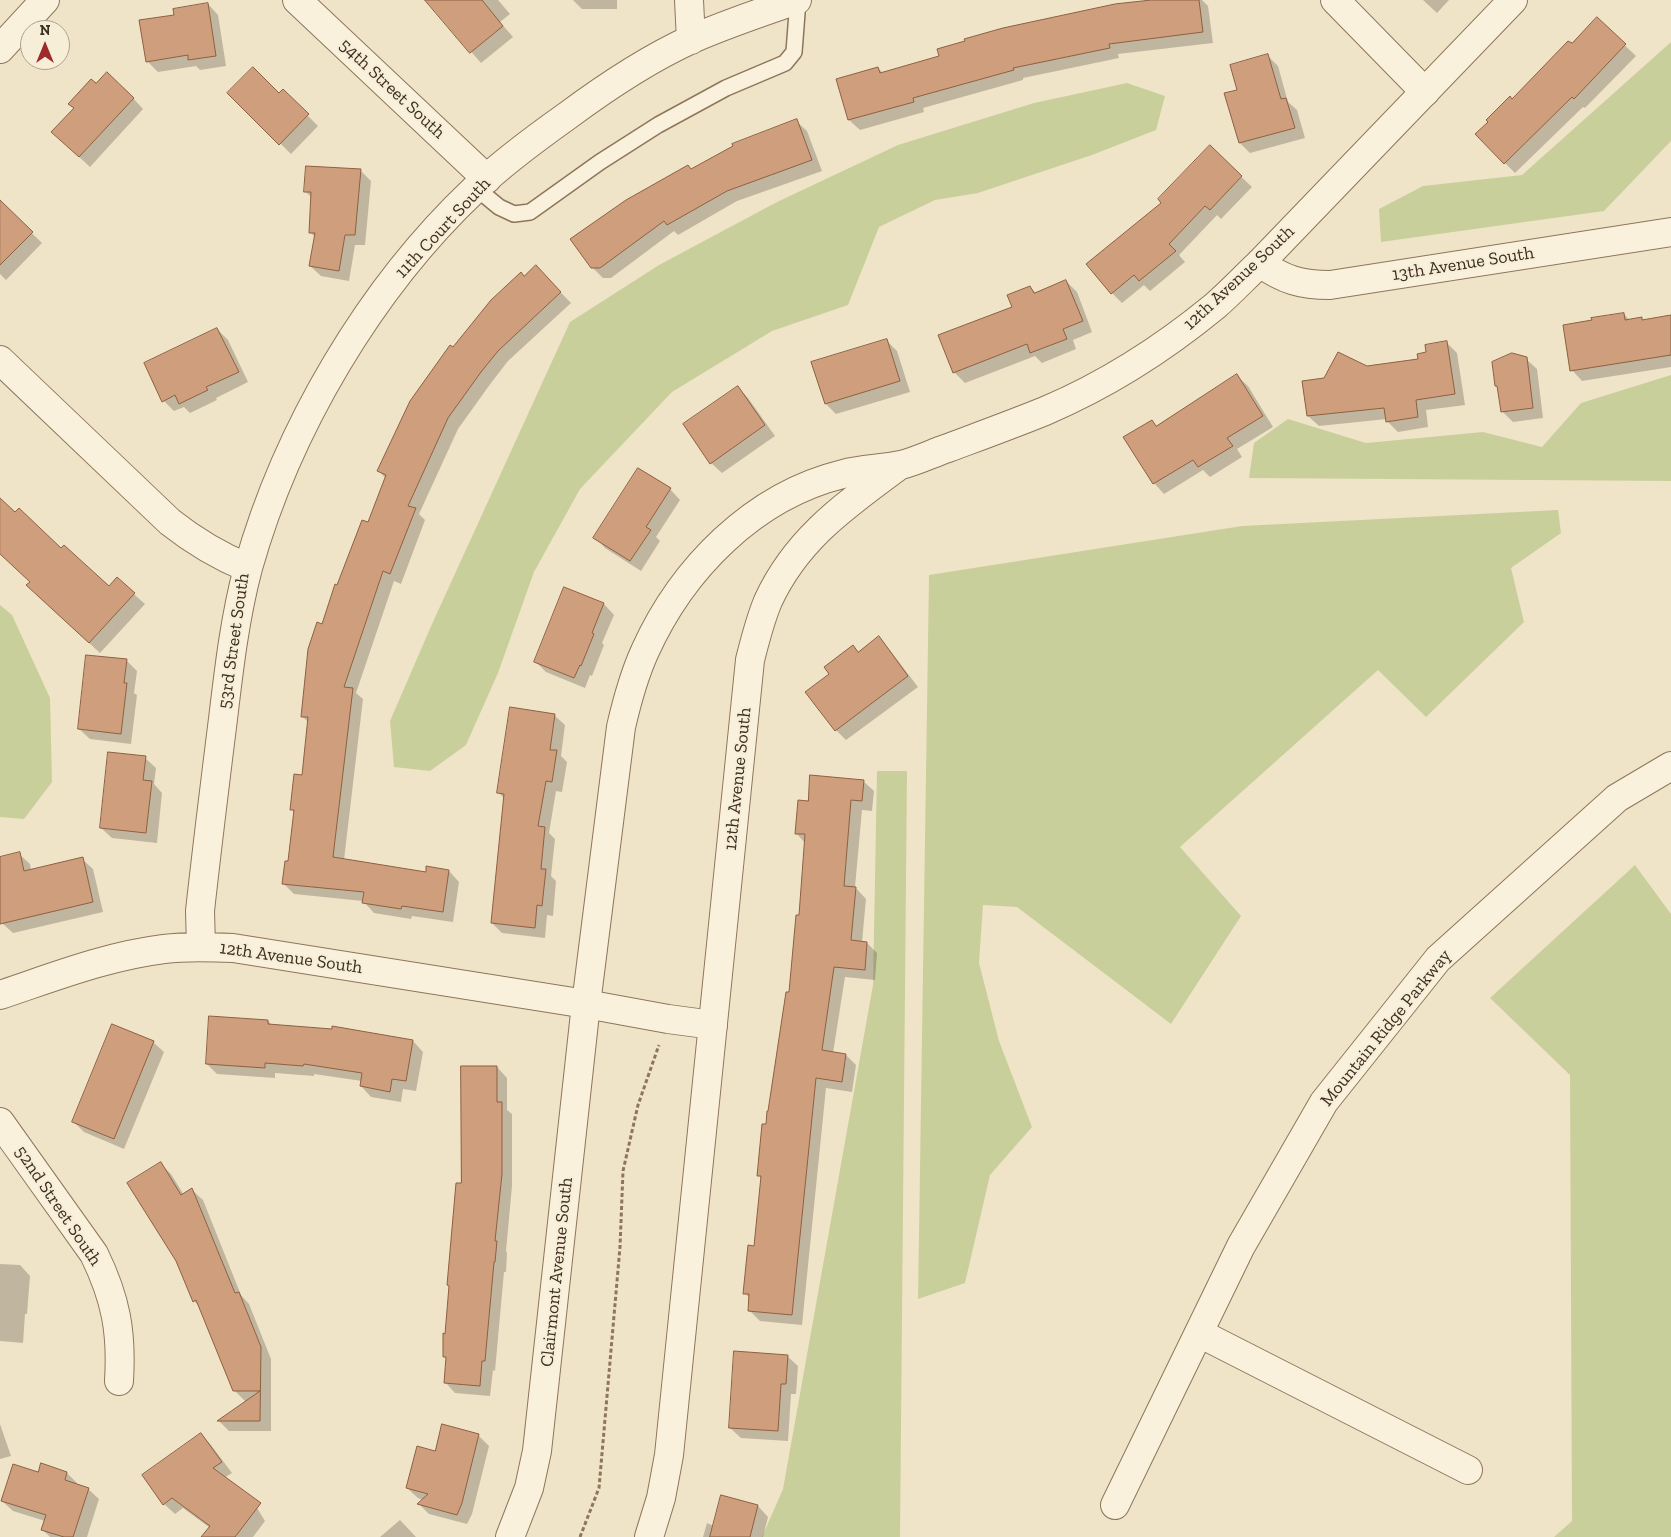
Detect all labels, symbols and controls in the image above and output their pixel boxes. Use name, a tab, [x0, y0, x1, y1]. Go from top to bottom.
north arrow	[20, 20, 70, 70]
text: N	[40, 22, 50, 39]
street label: 54th Street South	[335, 34, 449, 144]
street label: 11th Court South	[391, 173, 495, 283]
street label: 12th Avenue South	[1179, 221, 1299, 335]
street label: 13th Avenue South	[1391, 242, 1535, 286]
street label: 53rd Street South	[214, 572, 254, 710]
street label: 12th Avenue South	[720, 706, 756, 852]
street label: 12th Avenue South	[218, 937, 364, 979]
street label: Mountain Ridge Parkway	[1316, 945, 1456, 1111]
street label: 52nd Street South	[10, 1142, 106, 1270]
street label: Clairmont Avenue South	[536, 1176, 578, 1368]

